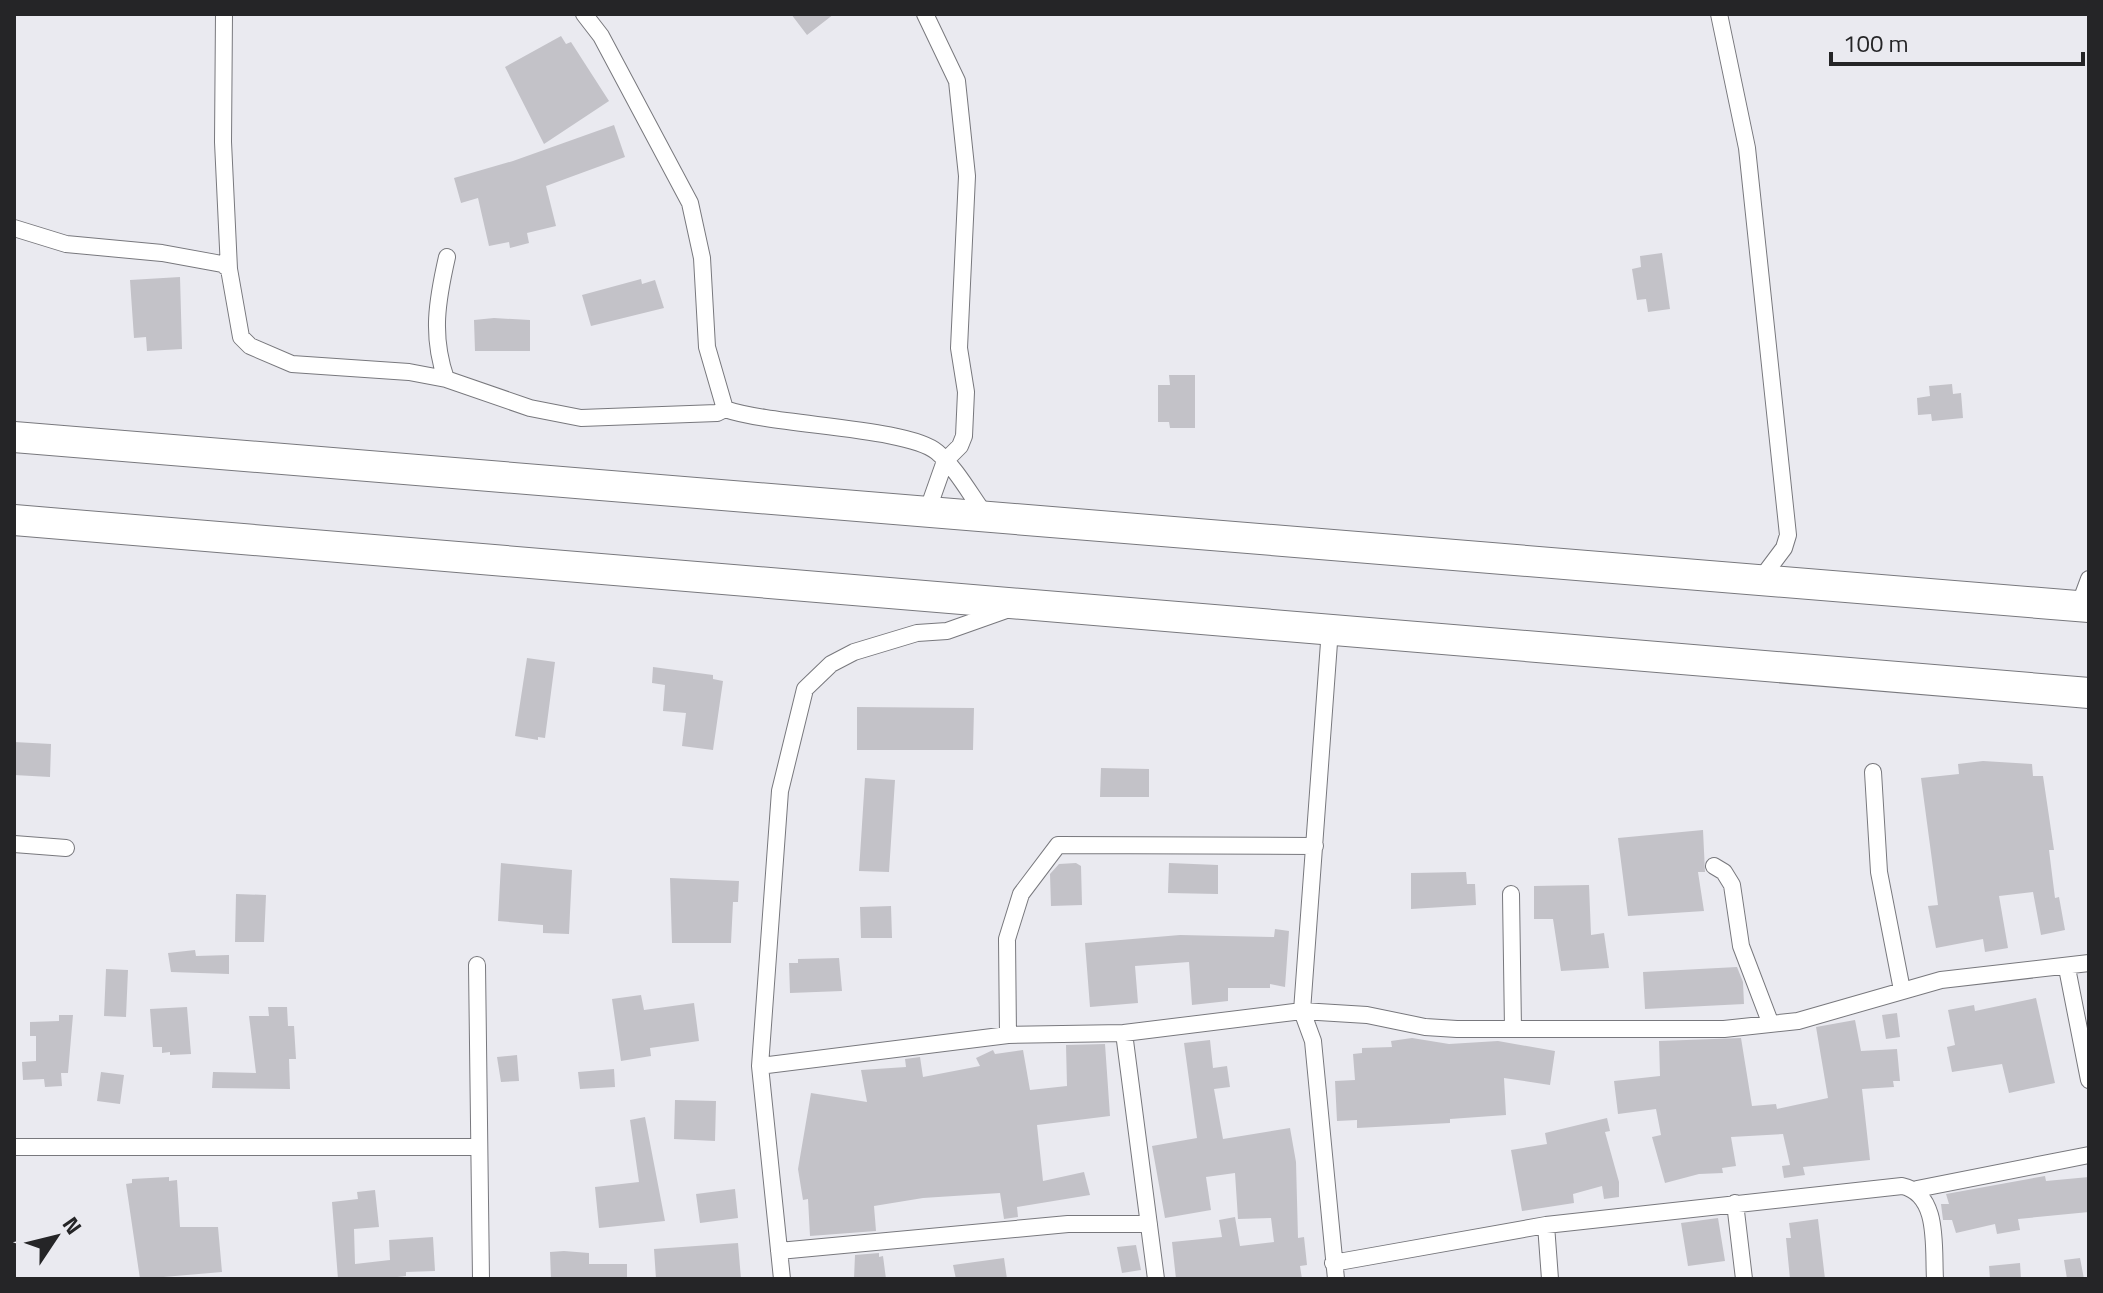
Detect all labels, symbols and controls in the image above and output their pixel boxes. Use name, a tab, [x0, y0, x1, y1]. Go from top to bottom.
scale bar	[1831, 16, 2083, 66]
text: 100 m	[1843, 25, 1909, 61]
north arrow	[16, 1197, 96, 1277]
text: N	[54, 1210, 91, 1242]

